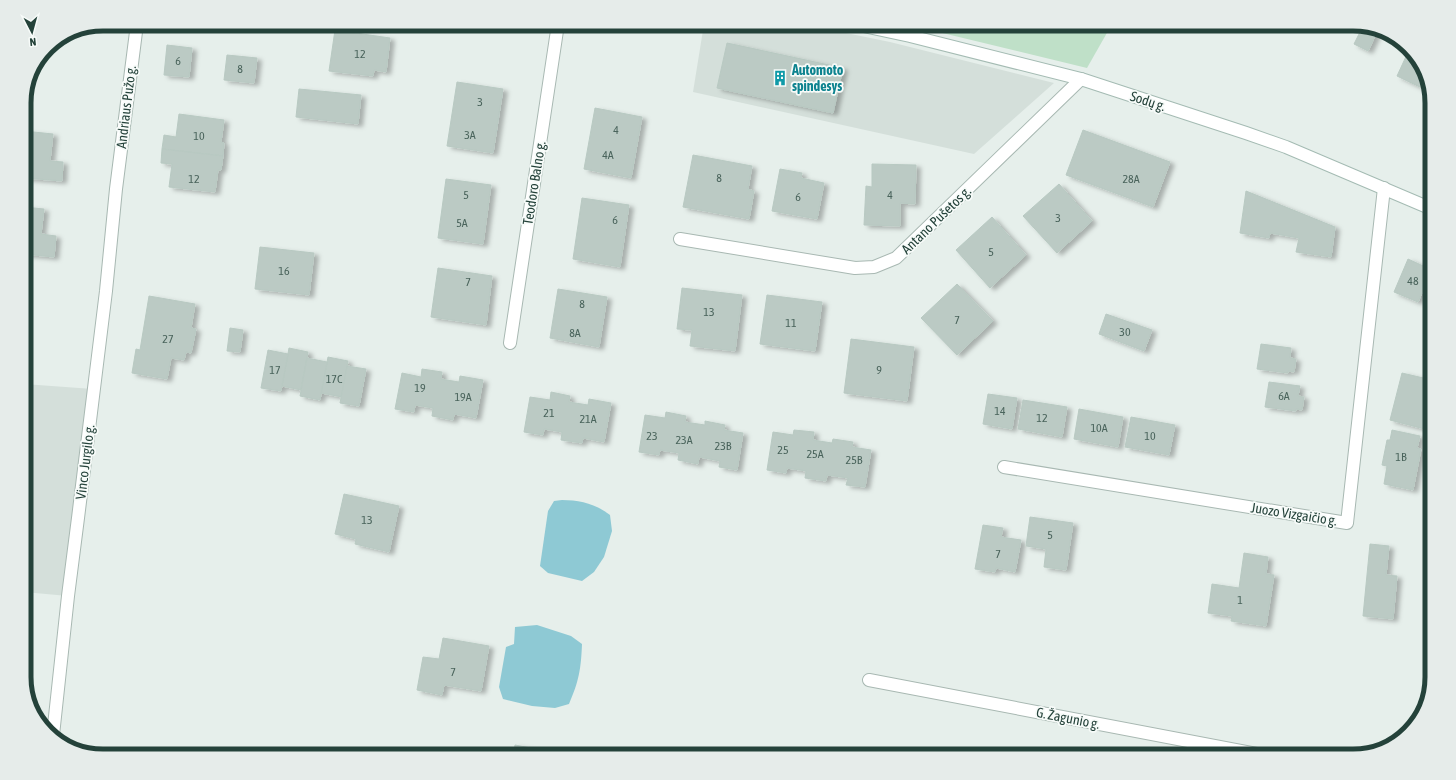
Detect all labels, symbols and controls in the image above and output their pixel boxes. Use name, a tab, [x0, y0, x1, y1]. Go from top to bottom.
north arrow	[12, 12, 52, 52]
text: N	[29, 36, 37, 48]
house number: 12	[354, 47, 366, 61]
house number: 6	[175, 54, 181, 68]
house number: 8	[237, 62, 243, 76]
place label: Automoto spindesys	[791, 62, 844, 94]
street label: Andriaus Pužo g.	[113, 65, 139, 149]
building icon: Automoto spindesys	[771, 69, 789, 87]
street label: Sodų g.	[1128, 88, 1168, 114]
house number: 3	[477, 95, 483, 109]
house number: 4	[613, 123, 619, 137]
house number: 3A	[464, 128, 476, 142]
house number: 10	[193, 129, 205, 143]
street label: Teodoro Balno g.	[519, 140, 549, 226]
house number: 4A	[602, 148, 614, 162]
house number: 8	[716, 171, 722, 185]
house number: 12	[188, 172, 200, 186]
house number: 28A	[1122, 172, 1140, 186]
street label: Antano Pušetos g.	[898, 183, 974, 257]
house number: 5	[463, 188, 469, 202]
house number: 4	[887, 188, 893, 202]
house number: 6	[795, 190, 801, 204]
house number: 3	[1055, 211, 1061, 225]
house number: 6	[612, 213, 618, 227]
house number: 5A	[456, 216, 468, 230]
house number: 5	[988, 245, 994, 259]
house number: 16	[278, 264, 290, 278]
house number: 48	[1407, 274, 1419, 288]
house number: 7	[465, 275, 471, 289]
house number: 8	[579, 297, 585, 311]
house number: 13	[703, 305, 715, 319]
house number: 7	[954, 313, 960, 327]
house number: 11	[785, 316, 797, 330]
house number: 30	[1119, 325, 1131, 339]
house number: 8A	[569, 326, 581, 340]
house number: 27	[162, 332, 174, 346]
house number: 17	[269, 363, 281, 377]
house number: 9	[876, 363, 882, 377]
house number: 17C	[326, 372, 343, 386]
house number: 19	[414, 381, 426, 395]
house number: 6A	[1278, 389, 1290, 403]
house number: 19A	[454, 390, 472, 404]
house number: 14	[994, 404, 1006, 418]
house number: 21	[543, 406, 555, 420]
house number: 12	[1036, 411, 1048, 425]
house number: 21A	[579, 412, 597, 426]
house number: 10A	[1090, 421, 1108, 435]
street label: Vinco Jurgilo g.	[72, 424, 98, 500]
house number: 23	[646, 429, 658, 443]
house number: 10	[1144, 429, 1156, 443]
house number: 23A	[675, 433, 693, 447]
house number: 23B	[715, 439, 732, 453]
house number: 25	[777, 443, 789, 457]
house number: 25A	[806, 447, 824, 461]
house number: 1B	[1395, 450, 1407, 464]
house number: 25B	[846, 453, 863, 467]
street label: Juozo Vizgaičio g.	[1250, 499, 1338, 529]
house number: 13	[361, 513, 373, 527]
house number: 5	[1047, 528, 1053, 542]
house number: 7	[995, 547, 1001, 561]
house number: 1	[1237, 593, 1243, 607]
house number: 7	[450, 665, 456, 679]
street label: G. Žagunio g.	[1035, 704, 1101, 732]

